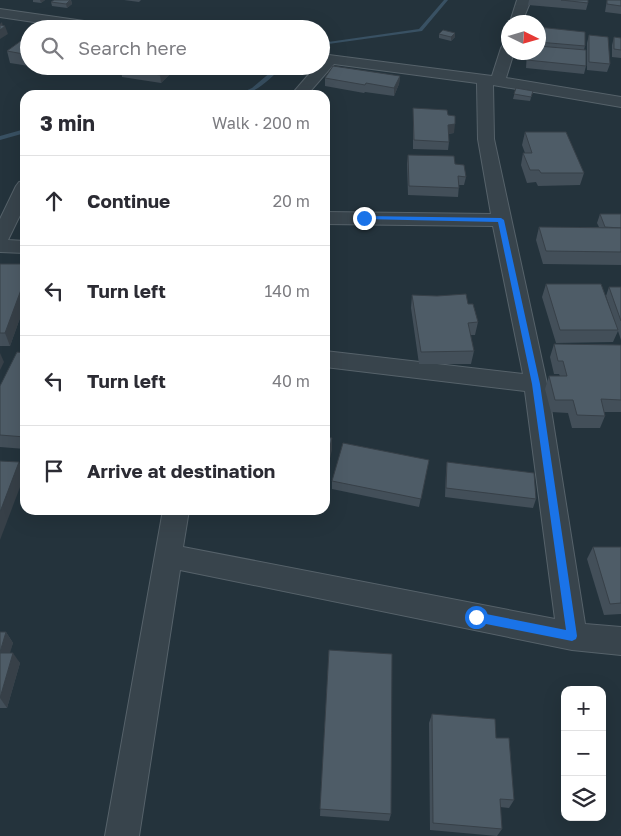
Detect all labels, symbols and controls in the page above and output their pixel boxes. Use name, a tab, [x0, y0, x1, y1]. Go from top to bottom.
north arrow	[501, 15, 546, 60]
search box	[20, 20, 330, 75]
icon: search	[38, 34, 66, 62]
text: Search here	[78, 36, 187, 59]
text: 3 min	[40, 110, 95, 136]
text: Walk · 200 m	[212, 113, 310, 133]
icon: ahead	[40, 187, 68, 215]
text: Continue	[87, 189, 170, 212]
text: 20 m	[273, 191, 310, 211]
route end	[353, 207, 376, 230]
icon: left	[40, 277, 68, 305]
text: Turn left	[87, 279, 166, 302]
text: 140 m	[264, 281, 310, 301]
icon: left	[40, 367, 68, 395]
text: Turn left	[87, 369, 166, 392]
text: 40 m	[272, 371, 310, 391]
icon: arrive	[40, 457, 68, 485]
text: Arrive at destination	[87, 459, 275, 482]
route start	[465, 606, 488, 629]
map controls	[561, 686, 606, 821]
button: +	[561, 686, 606, 731]
button: −	[561, 731, 606, 776]
button: layers	[561, 776, 606, 821]

